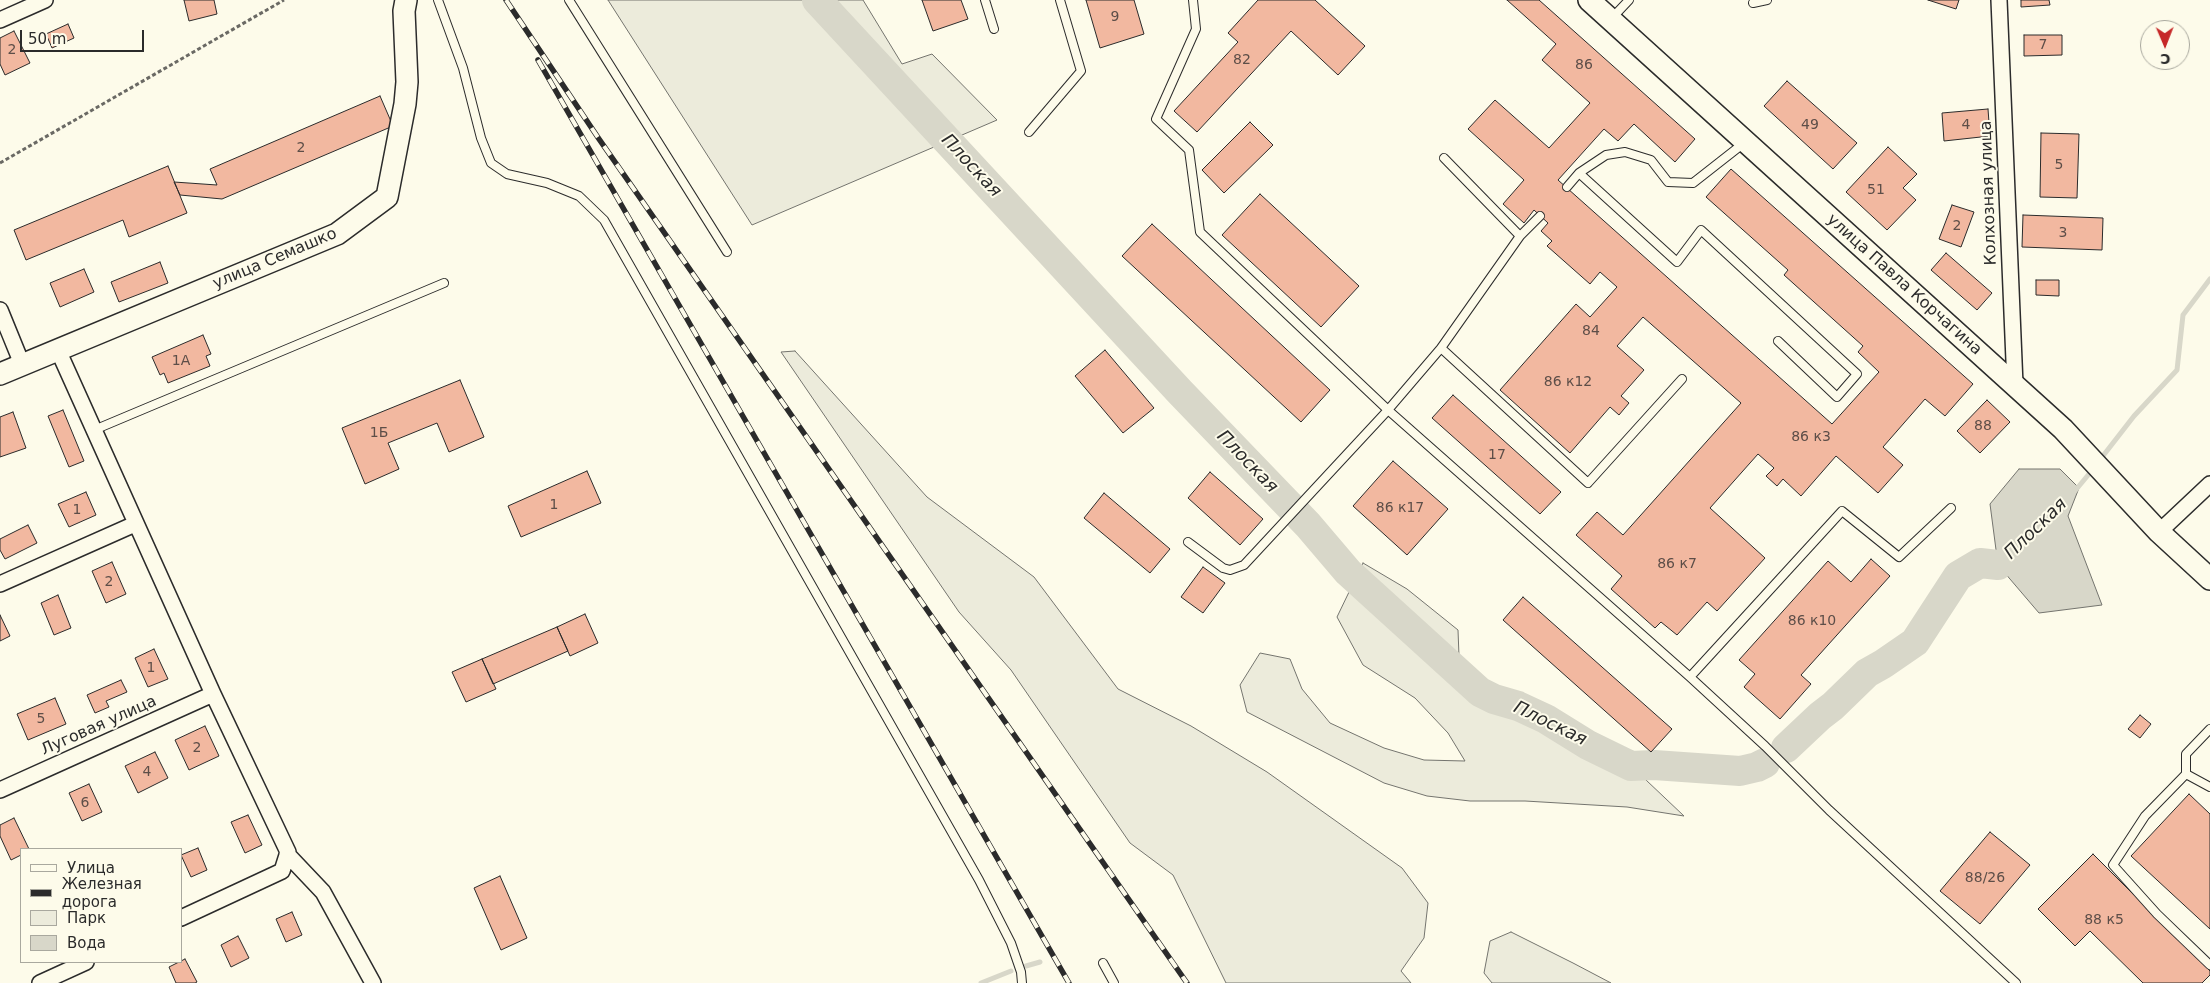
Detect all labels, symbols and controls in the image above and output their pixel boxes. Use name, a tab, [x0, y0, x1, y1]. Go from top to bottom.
house number: 9	[1111, 9, 1119, 25]
scale bar	[22, 20, 146, 52]
north arrow	[2140, 20, 2190, 70]
text: 50 m	[28, 30, 66, 48]
house number: 7	[2039, 37, 2047, 53]
house number: 2	[8, 42, 16, 58]
text: С	[2160, 51, 2171, 67]
house number: 82	[1233, 52, 1251, 68]
house number: 86	[1575, 57, 1593, 73]
house number: 49	[1801, 117, 1819, 133]
house number: 4	[1962, 117, 1970, 133]
street label: Колхозная улица	[1977, 120, 2001, 266]
water label: Плоская	[936, 130, 1006, 202]
house number: 2	[297, 140, 305, 156]
house number: 5	[2055, 157, 2063, 173]
house number: 51	[1867, 182, 1885, 198]
street label: улица Павла Корчагина	[1823, 210, 1985, 360]
house number: 2	[1953, 218, 1961, 234]
street label: улица Семашко	[210, 224, 340, 294]
house number: 3	[2059, 225, 2067, 241]
house number: 84	[1582, 323, 1600, 339]
house number: 1А	[172, 353, 190, 369]
house number: 86 к12	[1544, 374, 1592, 390]
house number: 88	[1974, 418, 1992, 434]
house number: 1Б	[370, 425, 388, 441]
water label: Плоская	[1212, 426, 1282, 498]
house number: 86 к3	[1791, 429, 1831, 445]
house number: 17	[1488, 447, 1506, 463]
water label: Плоская	[2000, 494, 2072, 564]
house number: 1	[550, 497, 558, 513]
house number: 86 к17	[1376, 500, 1424, 516]
house number: 1	[73, 502, 81, 518]
house number: 86 к7	[1657, 556, 1697, 572]
house number: 2	[105, 574, 113, 590]
house number: 86 к10	[1788, 613, 1836, 629]
house number: 1	[147, 660, 155, 676]
street label: Луговая улица	[38, 692, 160, 760]
water label: Плоская	[1510, 697, 1590, 751]
house number: 5	[37, 711, 45, 727]
house number: 2	[193, 740, 201, 756]
house number: 4	[143, 764, 151, 780]
house number: 6	[81, 795, 89, 811]
legend	[20, 848, 182, 963]
text: Улица	[67, 859, 115, 877]
house number: 88/26	[1965, 870, 2005, 886]
text: Железная дорога	[62, 875, 142, 911]
text: Парк	[67, 909, 106, 927]
house number: 88 к5	[2084, 912, 2124, 928]
text: Вода	[67, 934, 106, 952]

